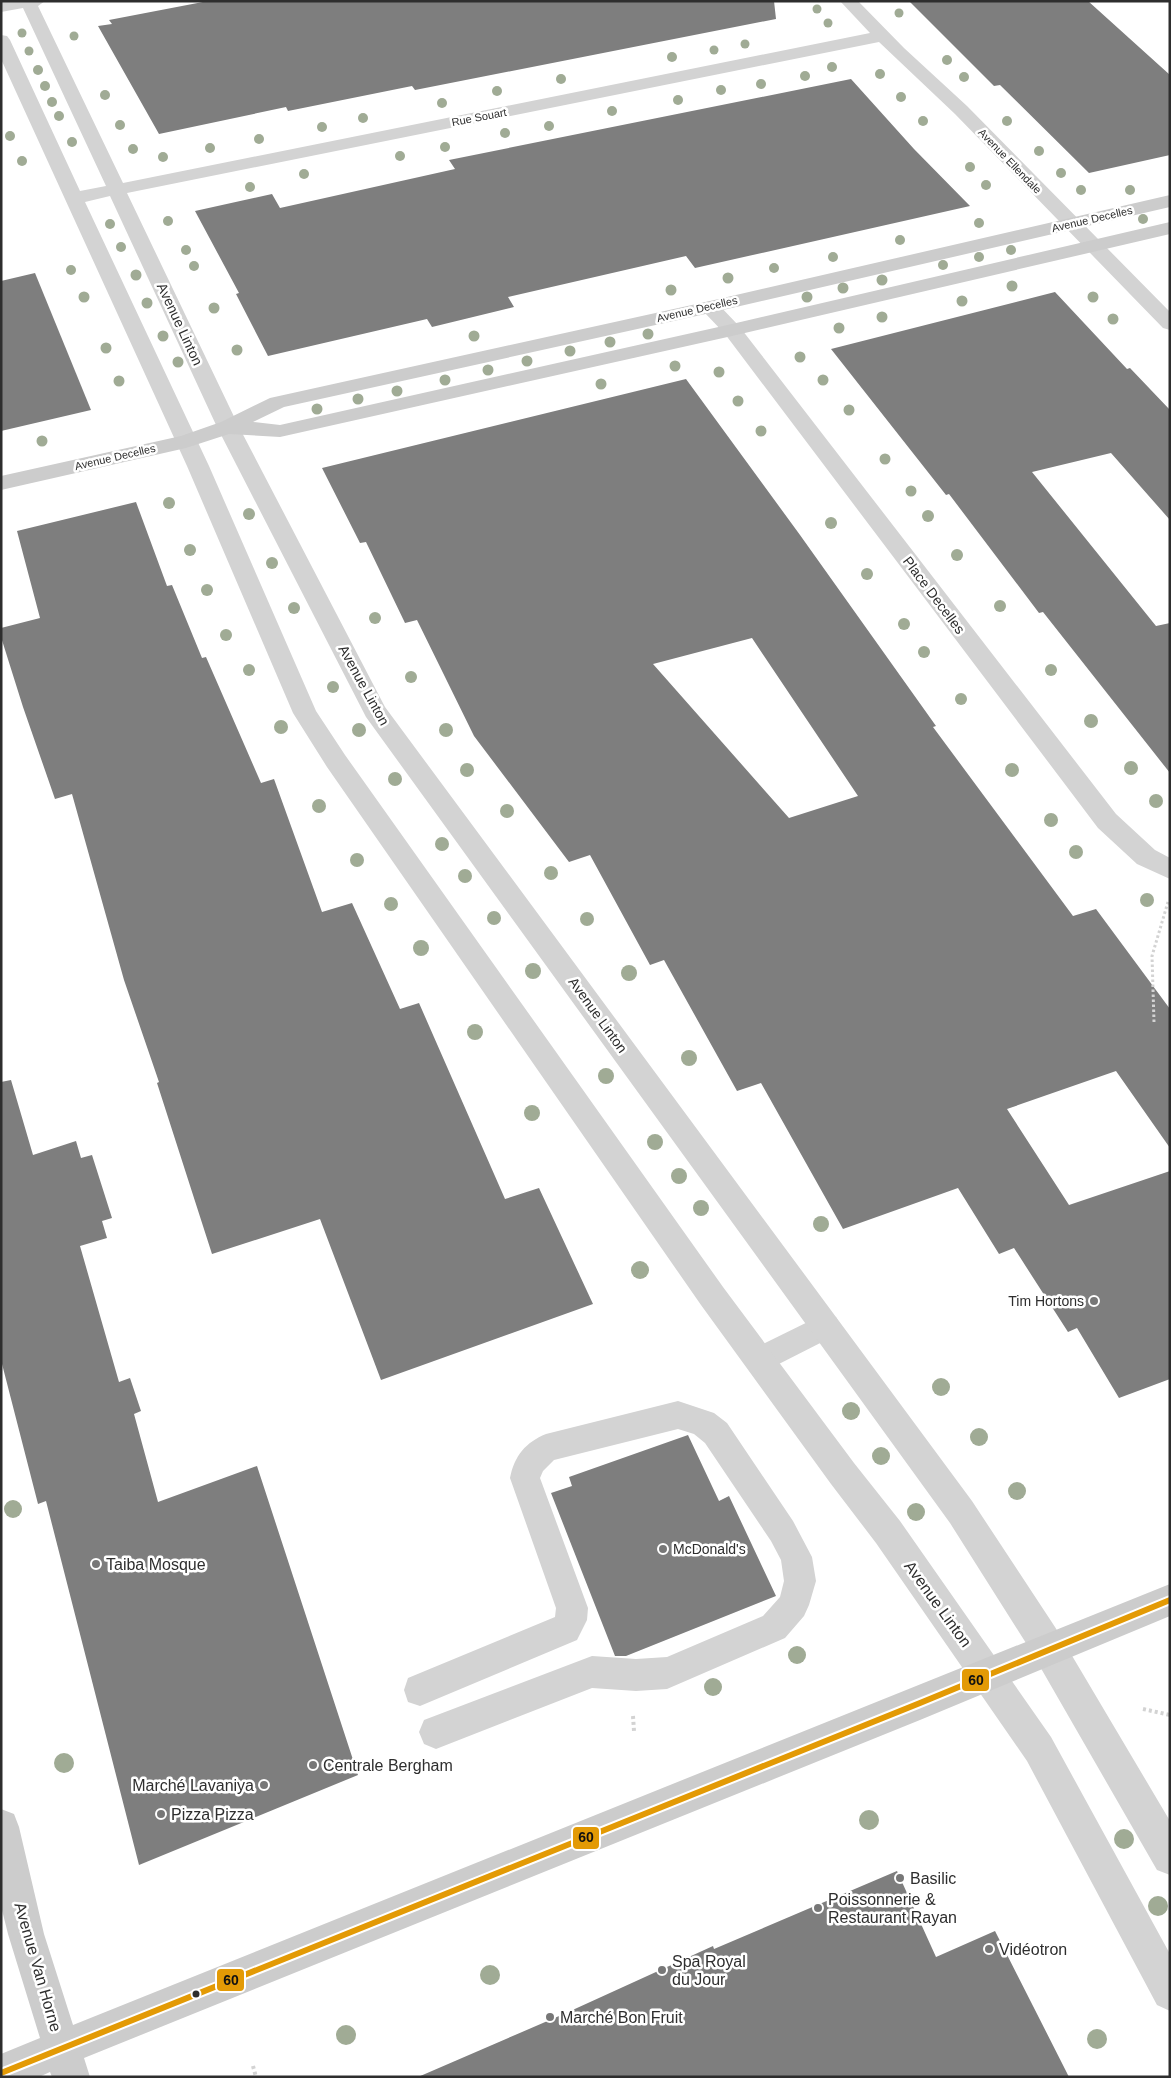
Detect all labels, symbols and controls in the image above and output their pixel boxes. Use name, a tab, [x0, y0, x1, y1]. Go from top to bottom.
street label: Rue Souart	[451, 106, 507, 128]
street label: Avenue Ellendale	[976, 126, 1044, 196]
street label: Avenue Decelles	[1051, 204, 1134, 234]
street label: Avenue Linton	[154, 280, 206, 368]
street label: Avenue Decelles	[656, 294, 739, 324]
street label: Avenue Decelles	[74, 442, 157, 472]
street label: Place Decelles	[900, 553, 968, 637]
street label: Avenue Linton	[335, 642, 393, 728]
street label: Avenue Linton	[565, 974, 631, 1056]
place label: Tim Hortons	[1008, 1293, 1084, 1309]
marker: Tim Hortons	[1088, 1295, 1100, 1307]
place label: McDonald's	[673, 1541, 746, 1557]
marker: McDonald's	[657, 1543, 669, 1555]
place label: Taiba Mosque	[106, 1556, 206, 1573]
marker: Taiba Mosque	[90, 1558, 102, 1570]
street label: Avenue Linton	[901, 1558, 975, 1650]
line badge: 60	[961, 1668, 990, 1692]
text: 60	[968, 1672, 984, 1688]
place label: Centrale Bergham	[323, 1757, 453, 1774]
marker: Centrale Bergham	[307, 1759, 319, 1771]
place label: Marché Lavaniya	[132, 1777, 254, 1794]
marker: Marché Lavaniya	[258, 1779, 270, 1791]
place label: Pizza Pizza	[171, 1806, 254, 1823]
marker: Pizza Pizza	[155, 1808, 167, 1820]
line badge: 60	[572, 1826, 600, 1850]
text: 60	[578, 1829, 594, 1845]
place label: Basilic	[910, 1870, 956, 1887]
marker: Basilic	[894, 1872, 906, 1884]
place label: Poissonnerie & Restaurant Rayan	[828, 1891, 957, 1926]
street label: Avenue Van Horne	[11, 1900, 65, 2034]
marker: Poissonnerie & Restaurant Rayan	[812, 1902, 824, 1914]
place label: Vidéotron	[999, 1941, 1067, 1958]
marker: Vidéotron	[983, 1943, 995, 1955]
place label: Spa Royal du Jour	[672, 1953, 746, 1988]
marker: Spa Royal du Jour	[656, 1964, 668, 1976]
line badge: 60	[216, 1968, 245, 1992]
text: 60	[223, 1972, 239, 1988]
unlabelled marker	[191, 1989, 201, 1999]
place label: Marché Bon Fruit	[560, 2009, 683, 2026]
marker: Marché Bon Fruit	[544, 2011, 556, 2023]

